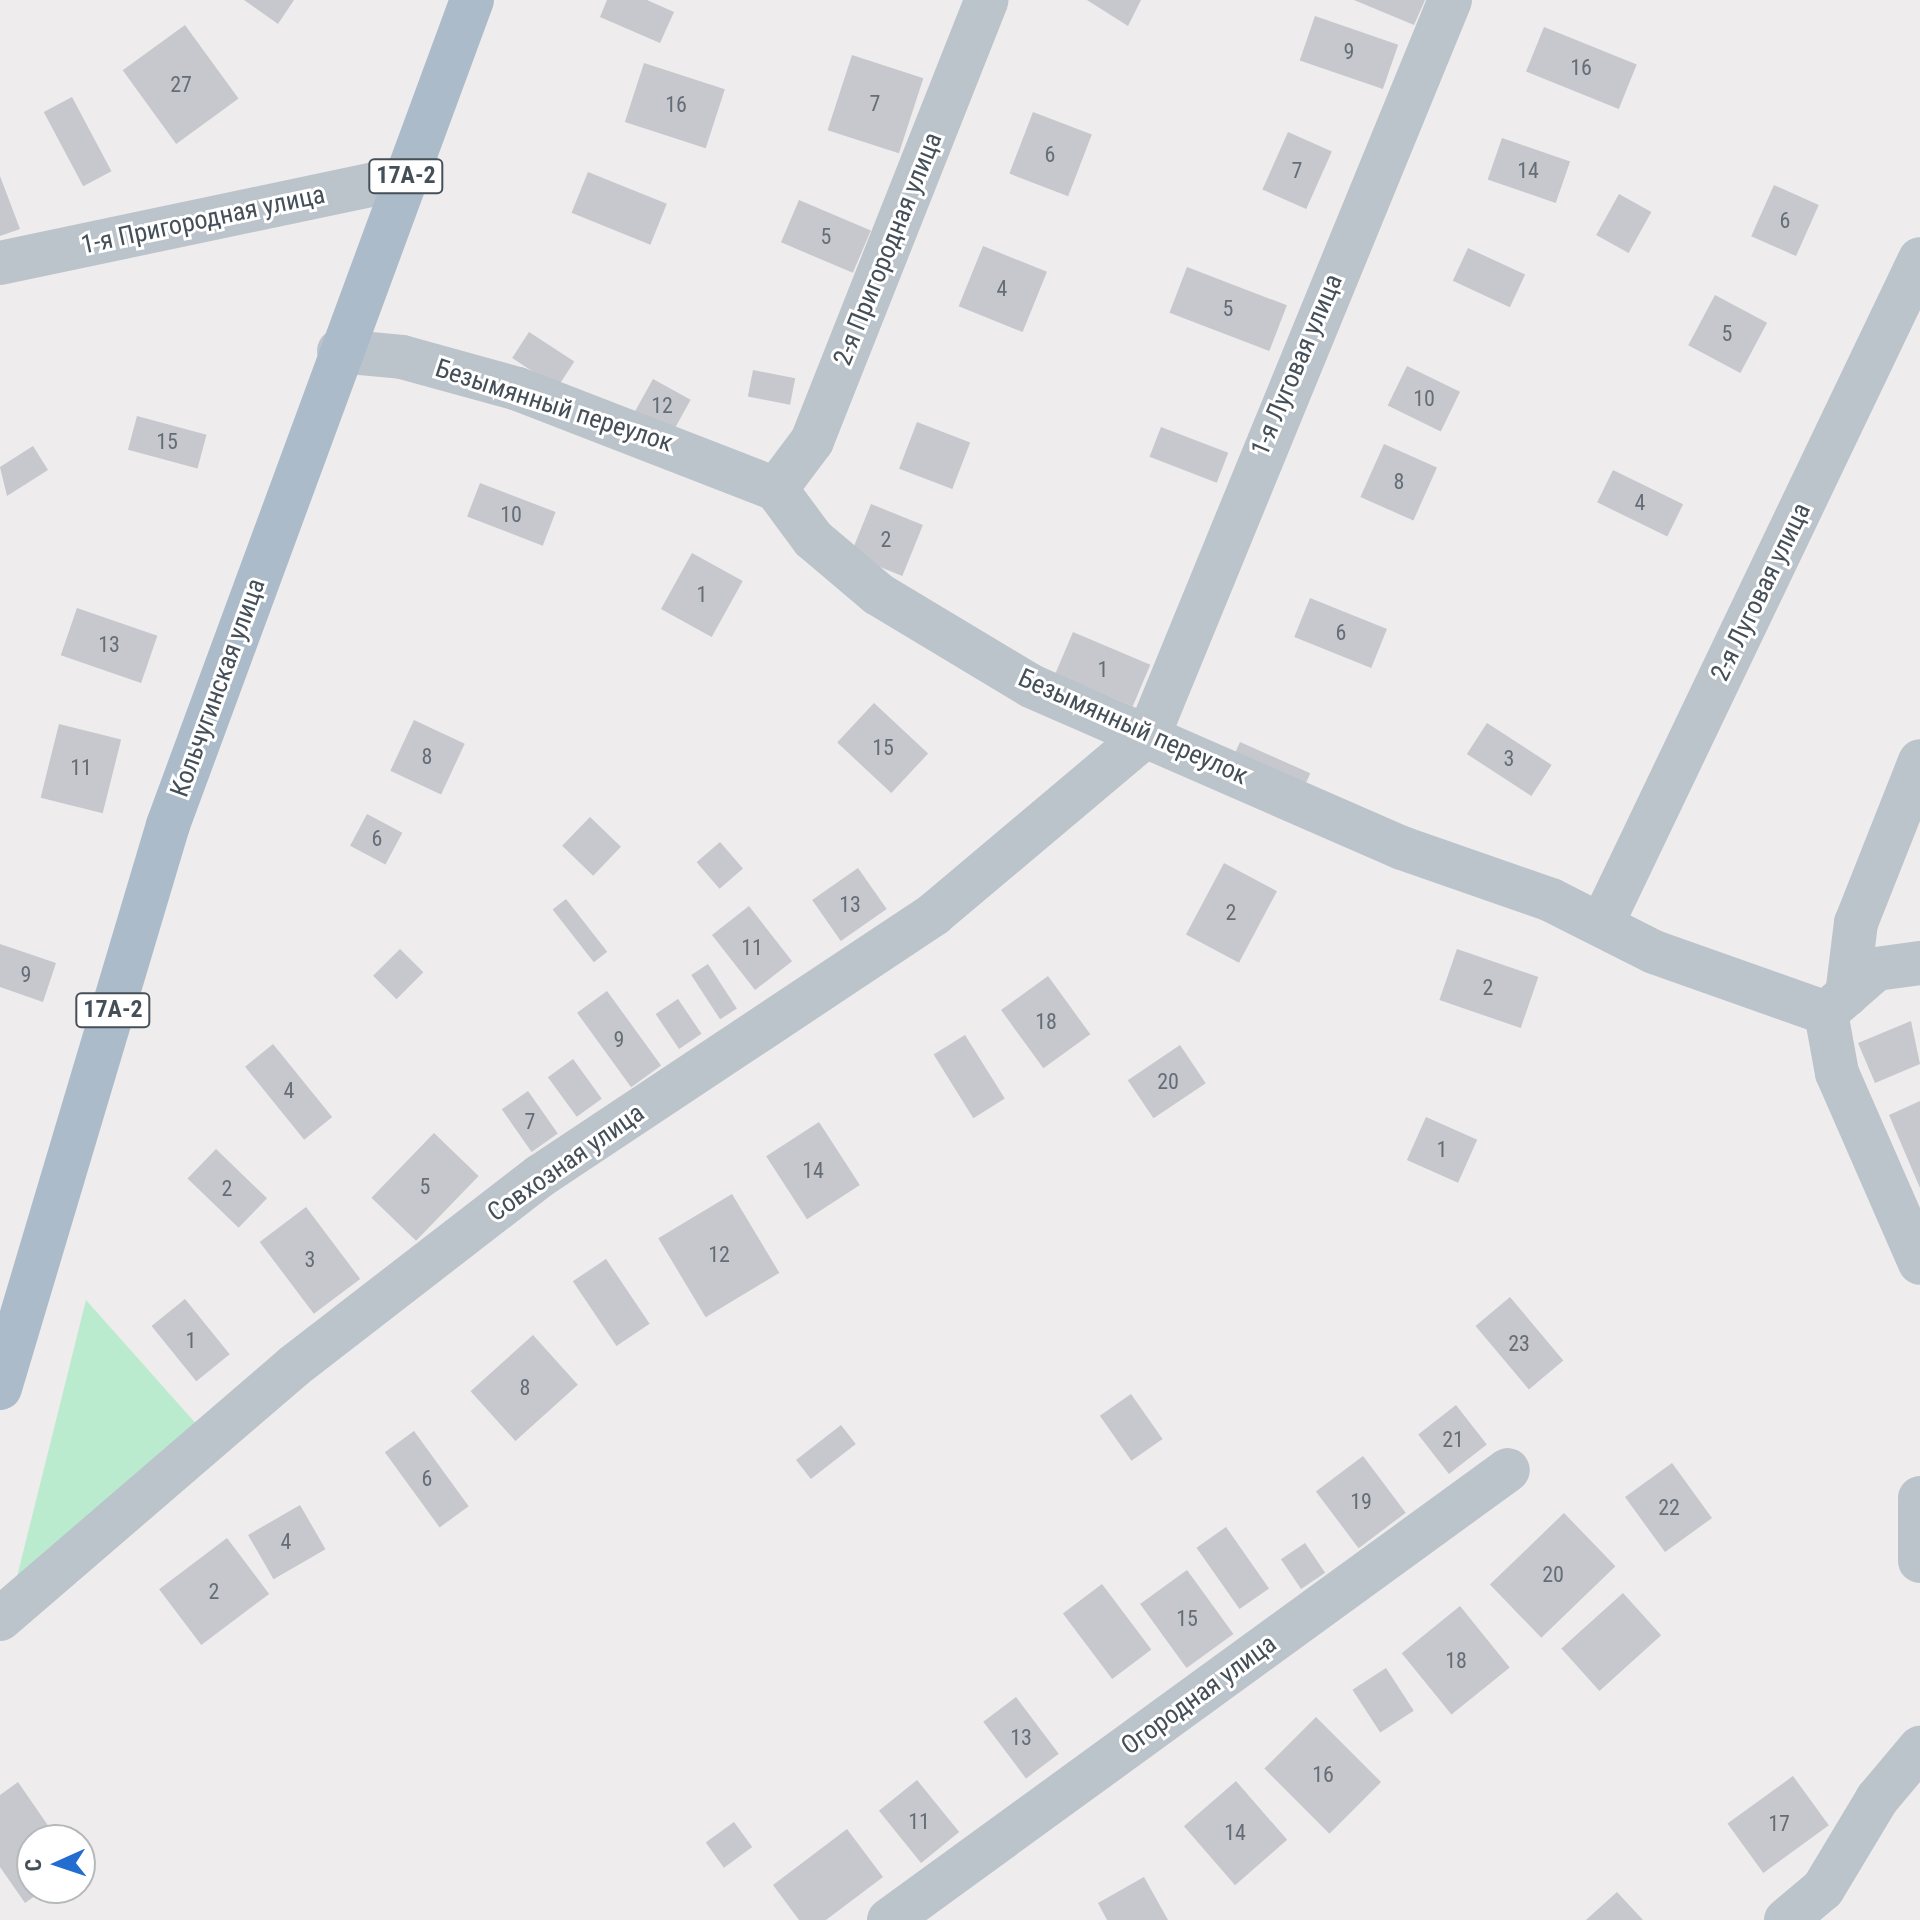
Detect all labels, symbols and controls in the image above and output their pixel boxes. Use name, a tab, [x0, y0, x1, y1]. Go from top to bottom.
house number: 9	[1344, 39, 1354, 65]
house number: 16	[1570, 55, 1592, 81]
house number: 27	[170, 72, 192, 98]
house number: 7	[870, 91, 880, 117]
house number: 16	[665, 92, 687, 118]
street label: 2-я Пригородная улица	[827, 128, 949, 370]
house number: 6	[1045, 142, 1055, 168]
road number: 17А-2	[368, 156, 444, 196]
house number: 7	[1292, 158, 1302, 184]
house number: 14	[1517, 158, 1539, 184]
street label: 1-я Пригородная улица	[78, 179, 328, 261]
house number: 6	[1780, 208, 1790, 234]
house number: 5	[821, 224, 831, 250]
street label: 1-я Луговая улица	[1245, 270, 1349, 460]
house number: 4	[997, 276, 1007, 302]
house number: 5	[1223, 296, 1233, 322]
house number: 5	[1722, 321, 1732, 347]
street label: Безымянный переулок	[431, 353, 677, 459]
house number: 10	[1413, 386, 1435, 412]
house number: 12	[651, 393, 673, 419]
house number: 15	[156, 429, 178, 455]
house number: 8	[1394, 469, 1404, 495]
house number: 4	[1635, 490, 1645, 516]
street label: 2-я Луговая улица	[1704, 498, 1818, 686]
house number: 10	[500, 502, 522, 528]
house number: 2	[881, 527, 891, 553]
street label: Кольчугинская улица	[164, 575, 272, 801]
house number: 1	[697, 582, 707, 608]
house number: 6	[1336, 620, 1346, 646]
house number: 13	[98, 632, 120, 658]
house number: 1	[1098, 657, 1108, 683]
street label: Безымянный переулок	[1013, 662, 1253, 792]
house number: 15	[872, 735, 894, 761]
house number: 8	[422, 744, 432, 770]
house number: 3	[1504, 746, 1514, 772]
house number: 11	[70, 755, 92, 781]
house number: 6	[372, 826, 382, 852]
house number: 13	[839, 892, 861, 918]
house number: 2	[1226, 900, 1236, 926]
house number: 11	[741, 935, 763, 961]
house number: 9	[21, 962, 31, 988]
house number: 2	[1483, 975, 1493, 1001]
road number: 17А-2	[75, 990, 151, 1030]
house number: 18	[1035, 1009, 1057, 1035]
house number: 9	[614, 1027, 624, 1053]
house number: 20	[1157, 1069, 1179, 1095]
house number: 4	[284, 1078, 294, 1104]
street label: Совхозная улица	[482, 1098, 650, 1228]
house number: 7	[525, 1109, 535, 1135]
house number: 1	[1437, 1137, 1447, 1163]
house number: 14	[802, 1158, 824, 1184]
house number: 5	[420, 1174, 430, 1200]
house number: 2	[222, 1176, 232, 1202]
house number: 12	[708, 1242, 730, 1268]
house number: 3	[305, 1247, 315, 1273]
house number: 1	[186, 1328, 196, 1354]
house number: 23	[1508, 1331, 1530, 1357]
house number: 8	[520, 1375, 530, 1401]
house number: 21	[1442, 1427, 1464, 1453]
house number: 6	[422, 1466, 432, 1492]
house number: 19	[1350, 1489, 1372, 1515]
house number: 22	[1658, 1495, 1680, 1521]
house number: 4	[281, 1529, 291, 1555]
house number: 20	[1542, 1562, 1564, 1588]
house number: 2	[209, 1579, 219, 1605]
house number: 15	[1176, 1606, 1198, 1632]
street label: Огородная улица	[1115, 1628, 1283, 1762]
house number: 18	[1445, 1648, 1467, 1674]
house number: 13	[1010, 1725, 1032, 1751]
house number: 16	[1312, 1762, 1334, 1788]
house number: 11	[908, 1809, 930, 1835]
house number: 17	[1768, 1811, 1790, 1837]
house number: 14	[1224, 1820, 1246, 1846]
north arrow	[16, 1824, 96, 1904]
text: С	[21, 1858, 46, 1872]

